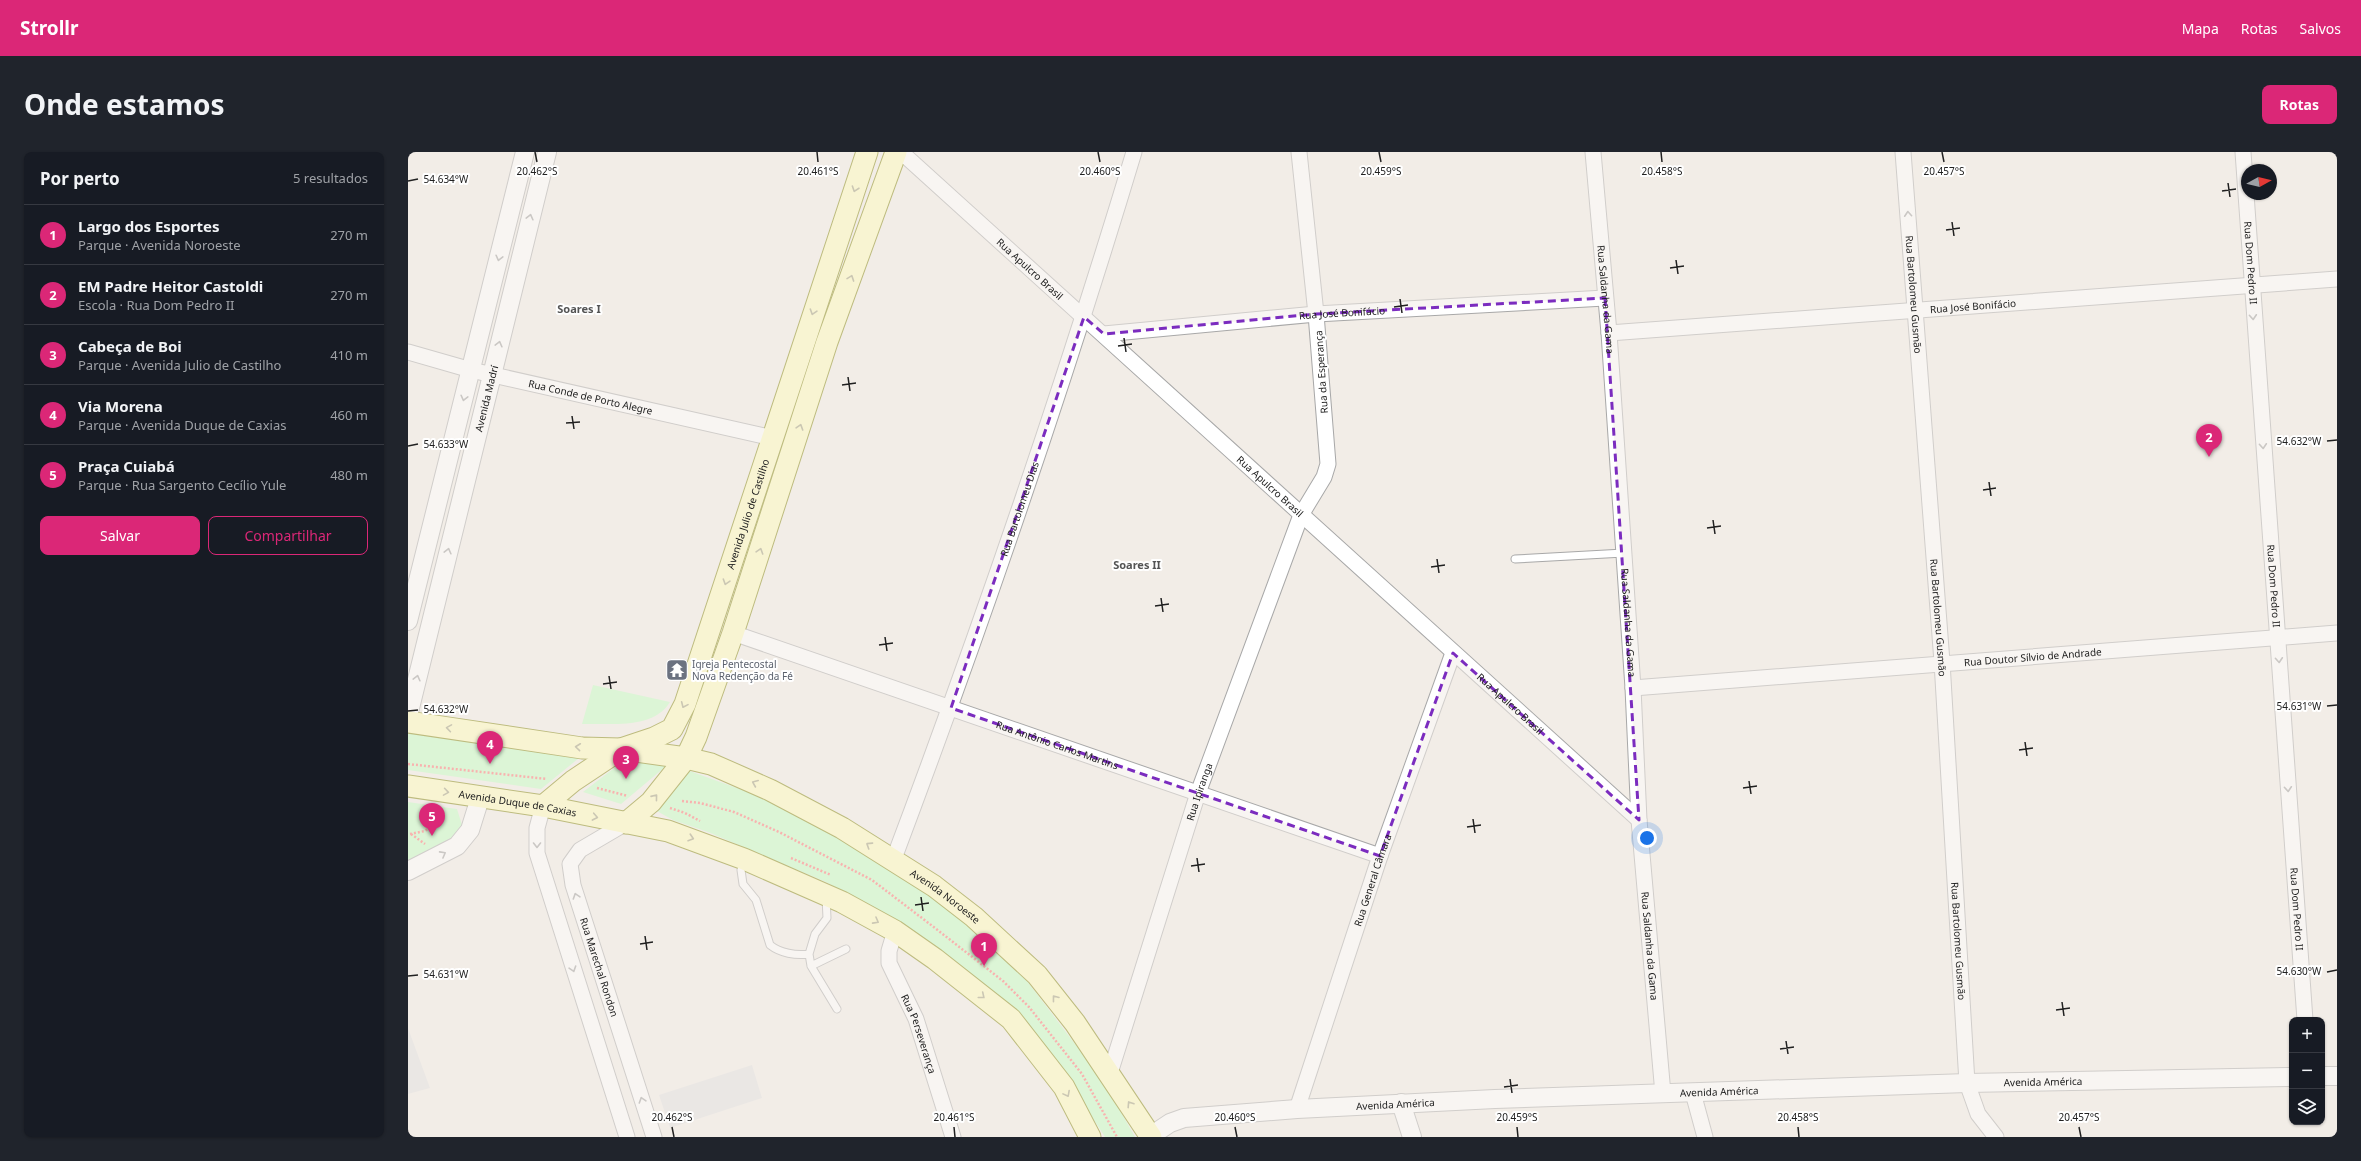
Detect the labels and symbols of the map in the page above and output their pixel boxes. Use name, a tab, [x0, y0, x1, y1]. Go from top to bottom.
text: 20.462°S	[516, 164, 558, 178]
text: 20.461°S	[797, 164, 839, 178]
text: 20.460°S	[1079, 164, 1121, 178]
text: 20.459°S	[1360, 164, 1402, 178]
text: 20.458°S	[1641, 164, 1683, 178]
text: 20.457°S	[1923, 164, 1965, 178]
north arrow	[2241, 164, 2277, 200]
text: 54.634°W	[424, 172, 469, 186]
one-way arrow	[851, 185, 860, 192]
one-way arrow	[1904, 211, 1913, 217]
one-way arrow	[526, 214, 534, 221]
street label: Rua Dom Pedro II	[2241, 221, 2261, 305]
street label: Rua Apulcro Brasil	[994, 235, 1066, 303]
street label: Rua Bartolomeu Gusmão	[1902, 235, 1925, 354]
street label: Rua Saldanha da Gama	[1594, 244, 1617, 354]
one-way arrow	[495, 255, 503, 261]
one-way arrow	[846, 274, 854, 281]
street label: Rua José Bonifácio	[1929, 296, 2017, 316]
district label: Soares I	[557, 301, 601, 316]
street label: Rua José Bonifácio	[1298, 303, 1386, 323]
one-way arrow	[810, 308, 818, 315]
one-way arrow	[2249, 314, 2258, 320]
street label: Rua da Esperança	[1311, 330, 1331, 414]
one-way arrow	[494, 340, 503, 347]
street label: Avenida Madrí	[471, 363, 501, 433]
street label: Rua Conde de Porto Alegre	[527, 376, 654, 418]
one-way arrow	[460, 394, 469, 401]
one-way arrow	[795, 424, 804, 431]
pin: 2	[2196, 424, 2222, 457]
text: 54.632°W	[2277, 434, 2322, 448]
text: 54.633°W	[424, 437, 469, 451]
one-way arrow	[2258, 443, 2267, 449]
street label: Rua Apulcro Brasil	[1234, 452, 1307, 520]
street label: Avenida Julio de Castilho	[723, 457, 772, 571]
street label: Rua Bartolomeu Dias	[997, 459, 1042, 558]
street label: Rua Dom Pedro II	[2264, 544, 2284, 628]
one-way arrow	[755, 547, 764, 554]
one-way arrow	[443, 548, 452, 555]
district label: Soares II	[1113, 557, 1161, 572]
street label: Rua Bartolomeu Gusmão	[1927, 558, 1950, 677]
street label: Rua Saldanha da Gama	[1618, 568, 1639, 678]
one-way arrow	[722, 579, 731, 586]
street label: Rua Doutor Sílvio de Andrade	[1963, 644, 2103, 669]
temple icon: Igreja Pentecostal Nova Redenção da Fé	[664, 657, 690, 683]
place label: Igreja Pentecostal Nova Redenção da Fé	[692, 657, 793, 683]
one-way arrow	[2274, 657, 2283, 663]
street label: Rua Apulcro Brasil	[1474, 670, 1547, 737]
one-way arrow	[413, 675, 421, 681]
text: 54.631°W	[2277, 699, 2322, 713]
one-way arrow	[681, 701, 689, 709]
text: 54.632°W	[424, 702, 469, 716]
street label: Rua Antônio Carlos Martins	[994, 717, 1121, 772]
one-way arrow	[446, 724, 453, 733]
pin: 4	[477, 731, 503, 764]
one-way arrow	[575, 743, 581, 752]
pin: 3	[613, 746, 639, 779]
street label: Rua Ipiranga	[1183, 761, 1216, 822]
one-way arrow	[752, 780, 759, 788]
one-way arrow	[2284, 786, 2293, 792]
one-way arrow	[443, 787, 450, 796]
street label: Avenida Duque de Caxias	[458, 787, 578, 820]
one-way arrow	[651, 795, 658, 802]
pin: 5	[419, 803, 445, 836]
one-way arrow	[591, 812, 598, 820]
your location	[1637, 828, 1657, 848]
street label: Rua General Câmara	[1350, 832, 1394, 928]
one-way arrow	[688, 833, 695, 842]
one-way arrow	[533, 842, 541, 848]
one-way arrow	[866, 843, 873, 850]
one-way arrow	[439, 851, 446, 859]
street label: Avenida Noroeste	[908, 866, 984, 927]
street label: Rua Dom Pedro II	[2287, 867, 2307, 951]
street label: Rua Bartolomeu Gusmão	[1948, 882, 1969, 1001]
street label: Rua Saldanha da Gama	[1638, 891, 1662, 1001]
one-way arrow	[572, 893, 581, 900]
street label: Rua Marechal Rondon	[577, 916, 622, 1019]
one-way arrow	[872, 916, 880, 924]
pin: 1	[971, 933, 997, 966]
text: 54.630°W	[2277, 964, 2322, 978]
one-way arrow	[568, 966, 577, 973]
text: 54.631°W	[424, 967, 469, 981]
street label: Rua Perseverança	[898, 992, 940, 1075]
one-way arrow	[978, 992, 985, 999]
one-way arrow	[1053, 996, 1060, 1003]
street label: Avenida América	[2003, 1074, 2083, 1089]
street label: Avenida América	[1680, 1083, 1759, 1100]
one-way arrow	[1062, 1090, 1070, 1097]
street label: Avenida América	[1356, 1095, 1435, 1113]
one-way arrow	[638, 1097, 646, 1104]
one-way arrow	[1127, 1101, 1135, 1108]
text: 20.462°S	[651, 1110, 693, 1124]
text: 20.461°S	[933, 1110, 975, 1124]
text: 20.460°S	[1214, 1110, 1256, 1124]
text: 20.459°S	[1496, 1110, 1538, 1124]
text: 20.458°S	[1777, 1110, 1819, 1124]
text: 20.457°S	[2058, 1110, 2100, 1124]

